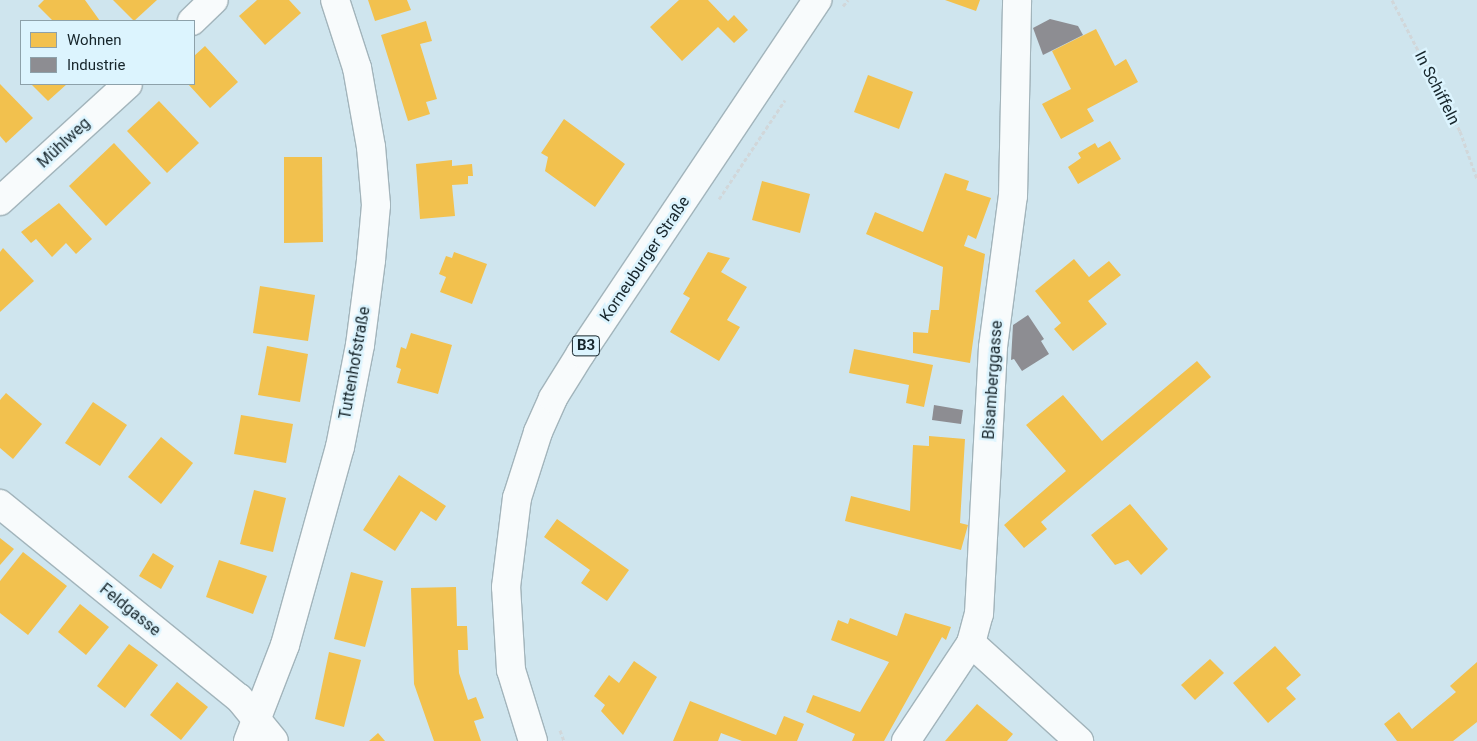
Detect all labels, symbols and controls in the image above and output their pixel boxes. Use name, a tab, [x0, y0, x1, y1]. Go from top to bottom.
legend	[20, 20, 195, 85]
text: Wohnen	[67, 31, 121, 49]
street label: In Schiffeln	[1410, 48, 1464, 128]
text: Industrie	[67, 56, 125, 74]
street label: Mühlweg	[34, 114, 94, 172]
street label: Korneuburger Straße	[596, 193, 694, 325]
street label: Tuttenhofstraße	[336, 305, 374, 421]
street label: Bisamberggasse	[979, 320, 1007, 440]
road number: B3	[571, 334, 601, 358]
street label: Feldgasse	[96, 580, 164, 640]

